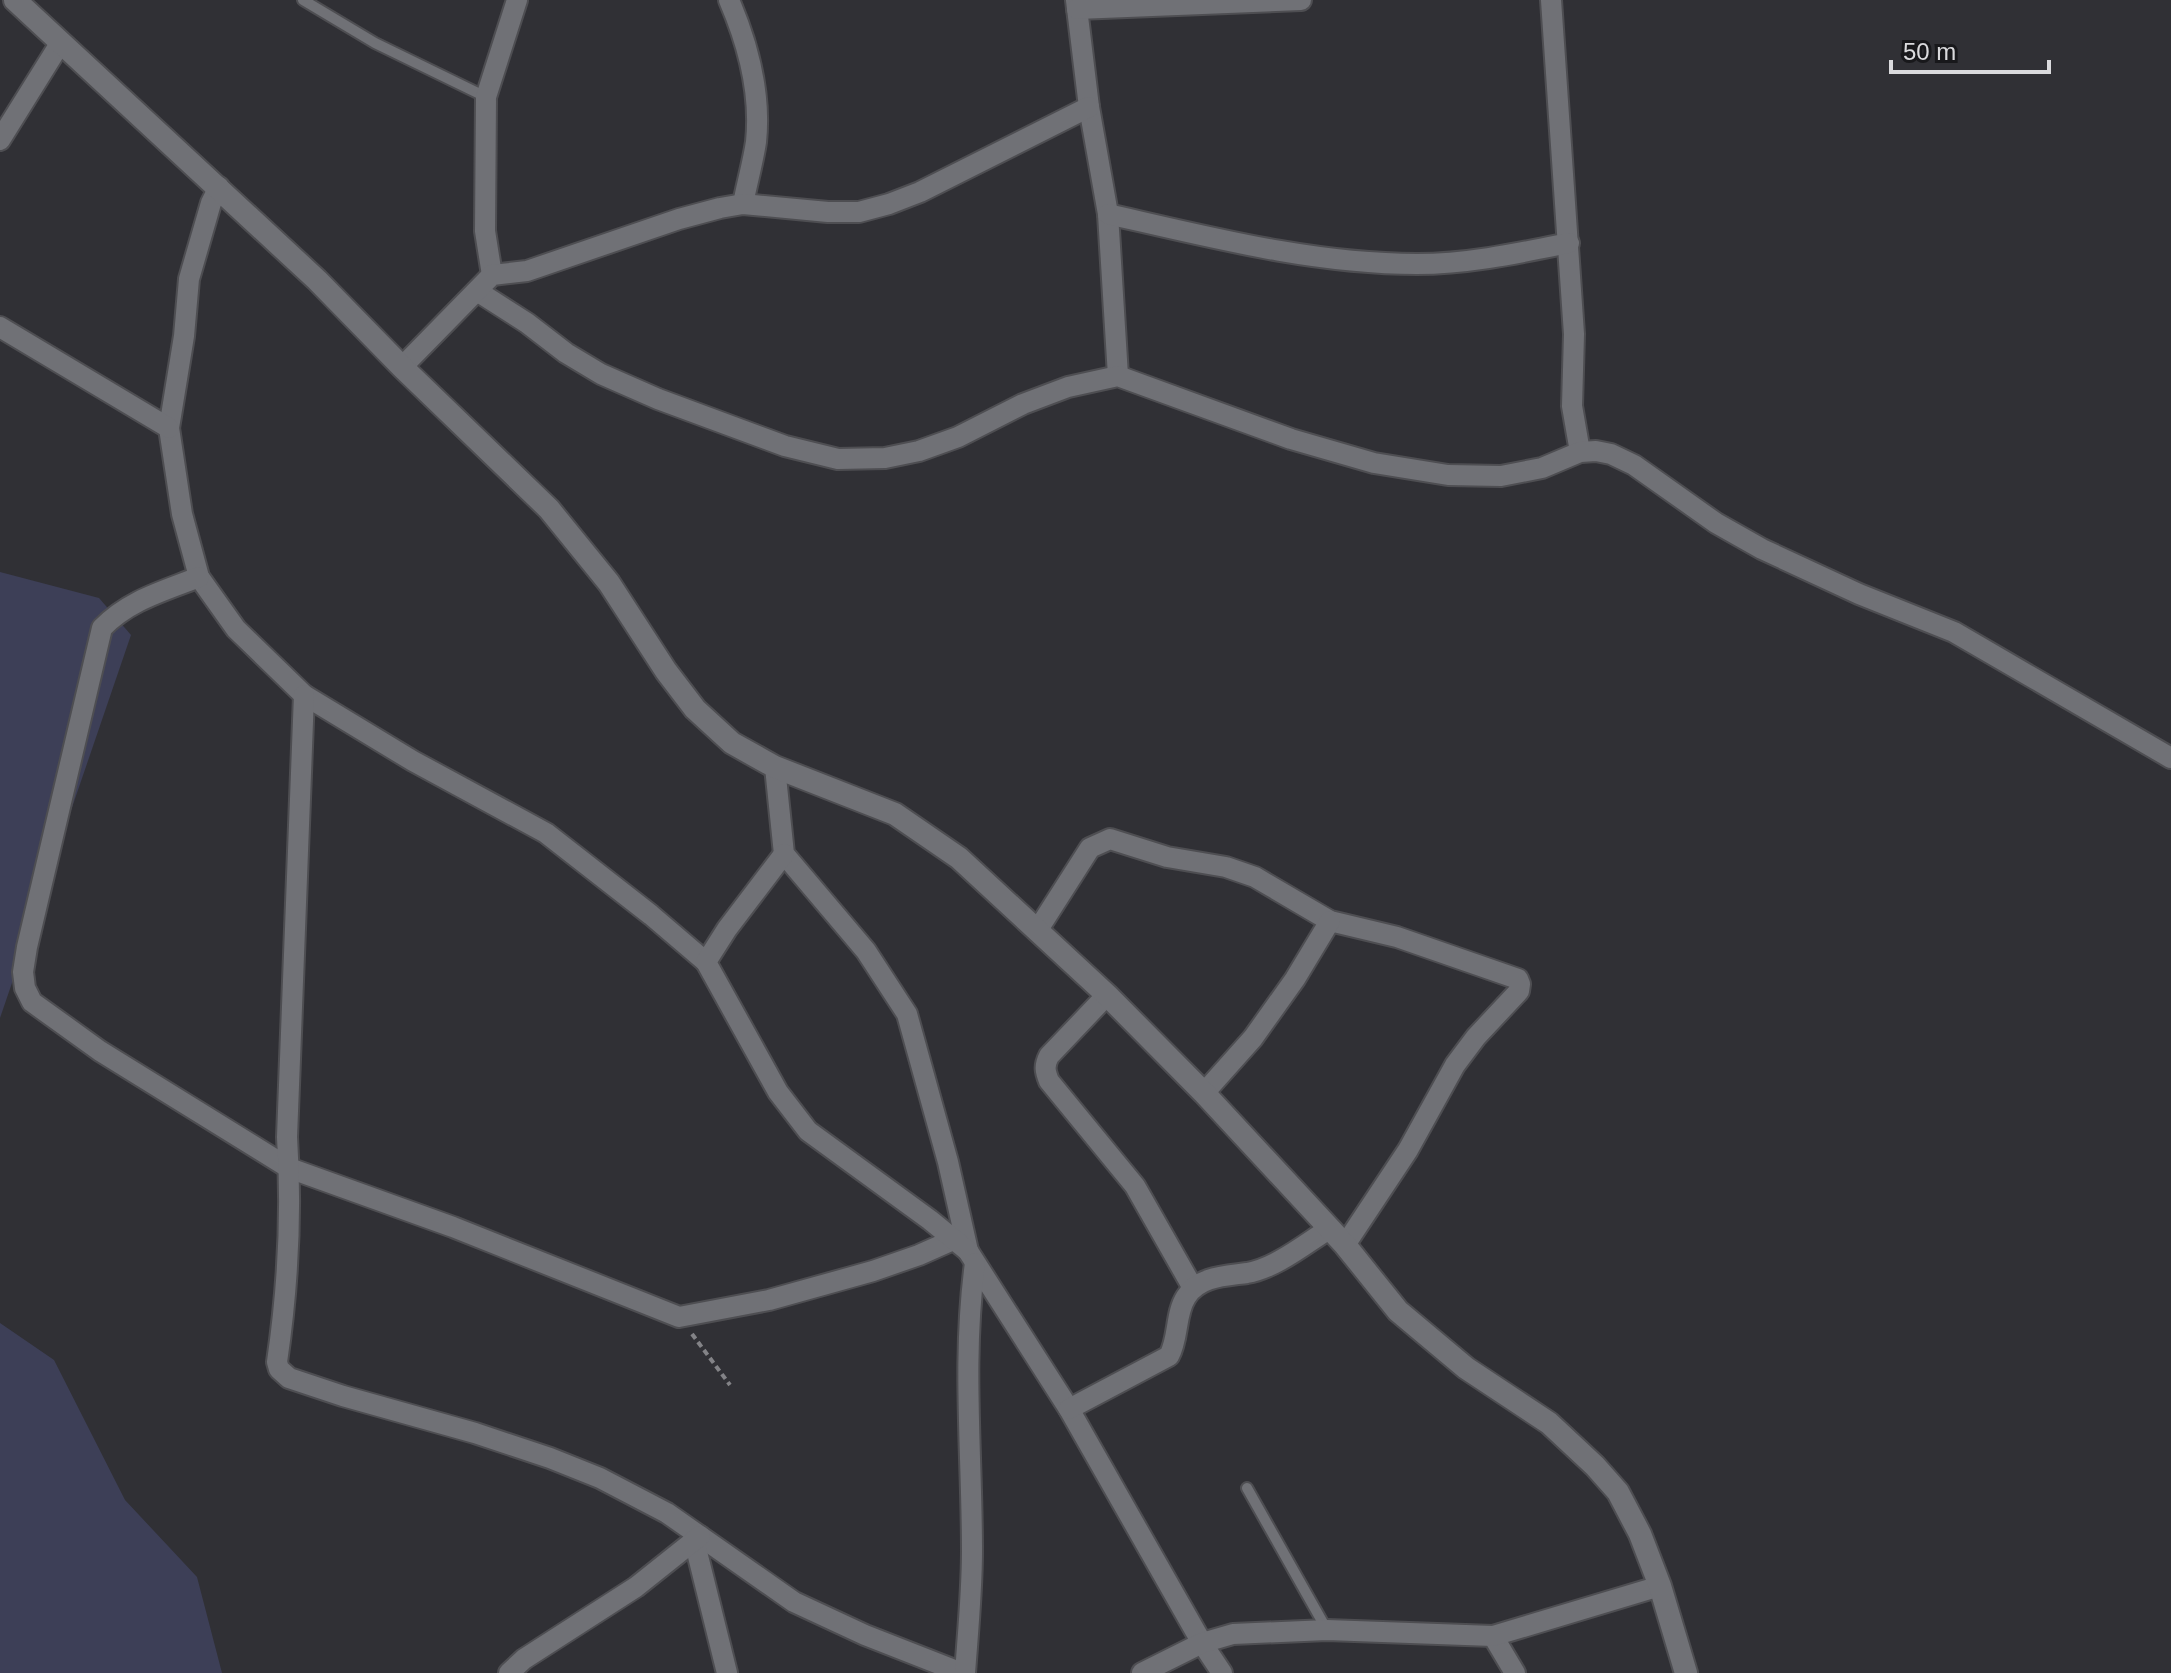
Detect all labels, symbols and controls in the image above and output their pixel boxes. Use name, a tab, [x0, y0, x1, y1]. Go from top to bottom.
scale bar	[1891, 24, 2049, 74]
text: 50 m	[1903, 38, 1956, 65]

